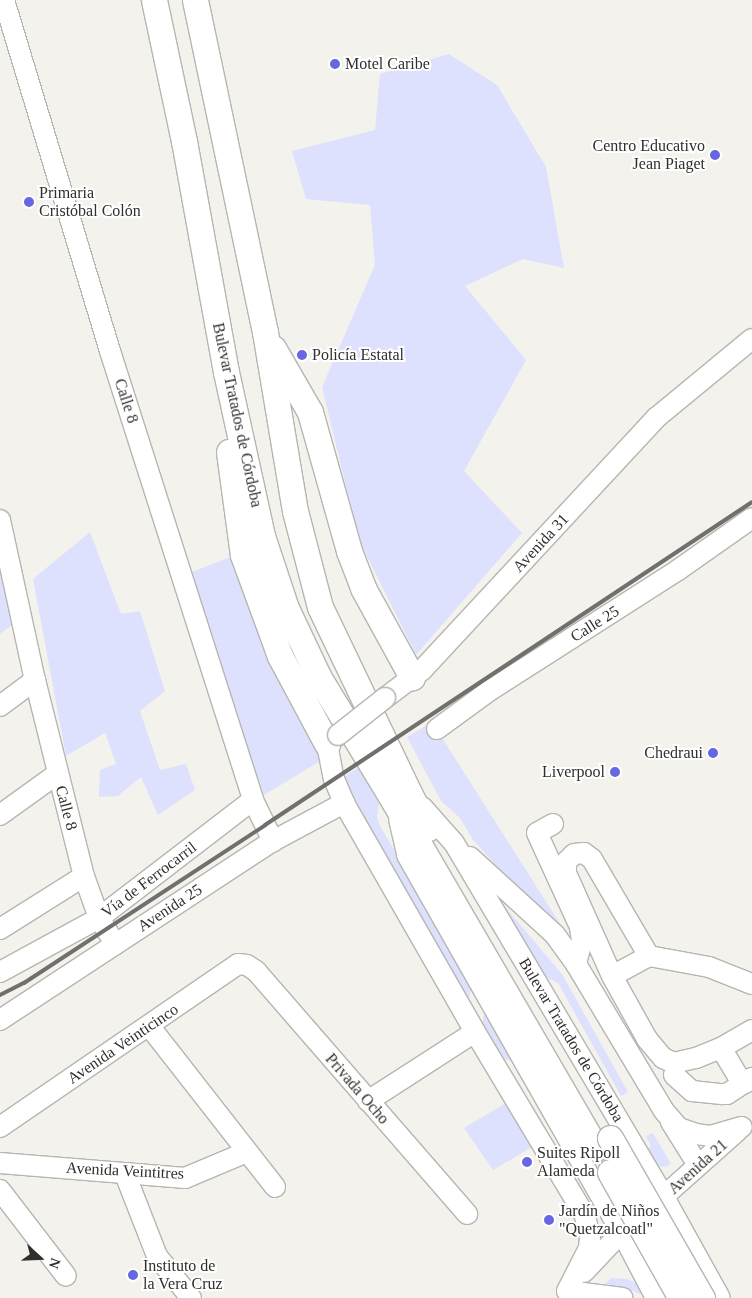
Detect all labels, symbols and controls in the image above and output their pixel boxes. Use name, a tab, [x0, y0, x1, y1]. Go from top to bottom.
place label: Motel Caribe	[345, 54, 430, 74]
marker: Motel Caribe	[329, 58, 341, 70]
place label: Centro Educativo Jean Piaget	[593, 136, 705, 174]
marker: Centro Educativo Jean Piaget	[709, 149, 721, 161]
place label: Primaria Cristóbal Colón	[39, 183, 141, 221]
marker: Primaria Cristóbal Colón	[23, 196, 35, 208]
street label: Bulevar Tratados de Córdoba	[208, 321, 266, 509]
place label: Policía Estatal	[312, 345, 404, 365]
marker: Policía Estatal	[296, 349, 308, 361]
street label: Calle 8	[110, 376, 142, 426]
street label: Avenida 31	[509, 510, 573, 576]
street label: Calle 25	[567, 602, 623, 646]
place label: Chedraui	[644, 743, 703, 763]
marker: Chedraui	[707, 747, 719, 759]
place label: Liverpool	[542, 762, 605, 782]
marker: Liverpool	[609, 766, 621, 778]
street label: Calle 8	[51, 783, 81, 833]
street label: Vía de Ferrocarril	[97, 838, 201, 922]
street label: Avenida 25	[134, 880, 206, 936]
street label: Bulevar Tratados de Córdoba	[514, 954, 628, 1126]
street label: Avenida Veinticinco	[64, 1000, 182, 1088]
street label: Privada Ocho	[321, 1050, 393, 1128]
street label: Avenida 21	[664, 1135, 732, 1199]
place label: Suites Ripoll Alameda	[537, 1143, 620, 1181]
marker: Suites Ripoll Alameda	[521, 1156, 533, 1168]
street label: Avenida Veintitres	[65, 1158, 185, 1184]
place label: Jardín de Niños "Quetzalcoatl"	[559, 1201, 659, 1239]
marker: Jardín de Niños "Quetzalcoatl"	[543, 1214, 555, 1226]
north arrow	[15, 1233, 65, 1283]
text: N	[46, 1256, 63, 1271]
place label: Instituto de la Vera Cruz	[143, 1256, 223, 1294]
marker: Instituto de la Vera Cruz	[127, 1269, 139, 1281]

